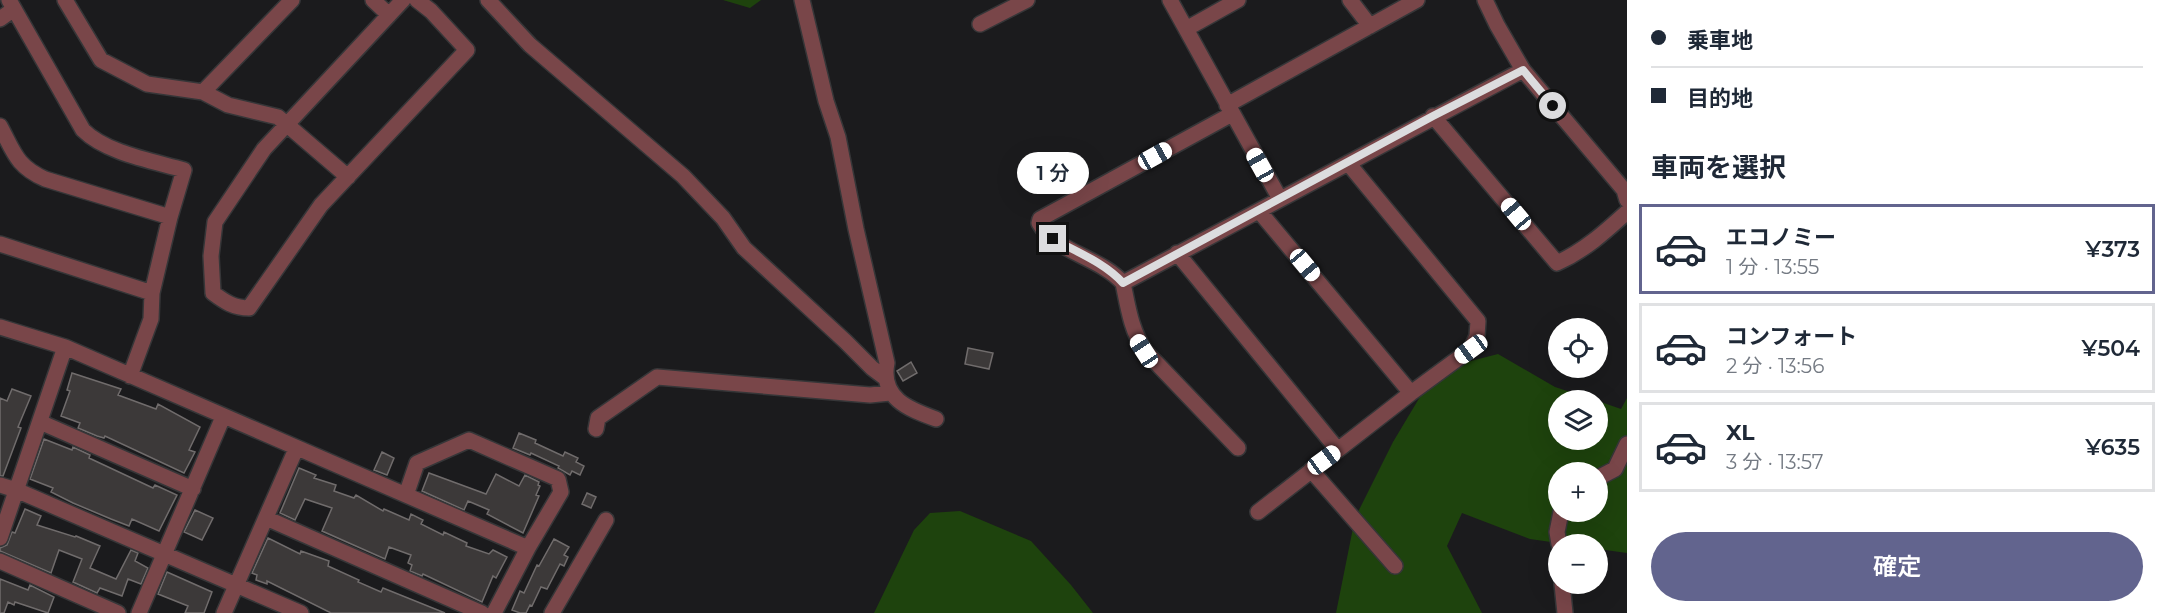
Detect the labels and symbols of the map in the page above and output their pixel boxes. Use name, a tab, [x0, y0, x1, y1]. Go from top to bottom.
route start	[1539, 92, 1566, 119]
car	[1135, 139, 1175, 173]
car	[1243, 145, 1277, 185]
callout: 1 分	[1017, 152, 1089, 194]
car	[1498, 194, 1534, 234]
route end	[1039, 225, 1066, 252]
car	[1287, 245, 1323, 285]
car	[1127, 331, 1161, 371]
car	[1451, 331, 1491, 367]
car	[1304, 442, 1344, 478]

